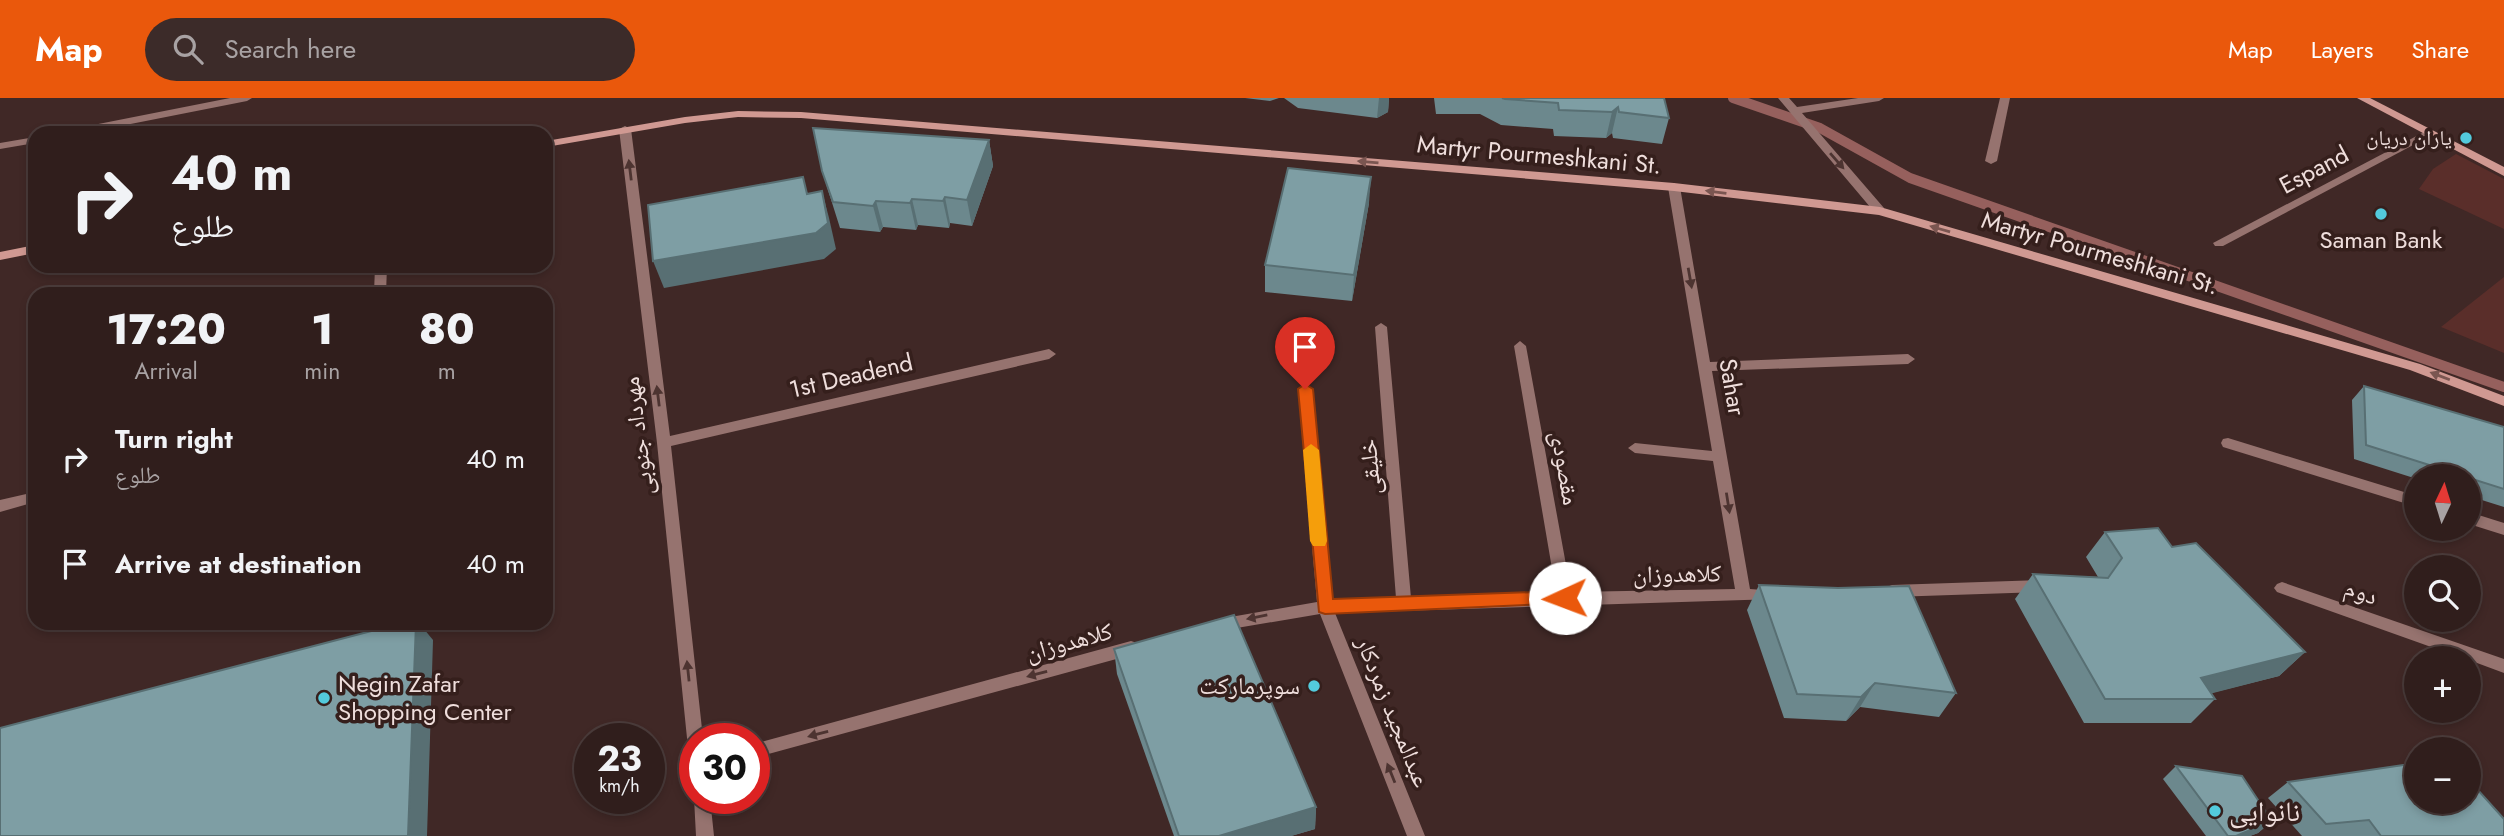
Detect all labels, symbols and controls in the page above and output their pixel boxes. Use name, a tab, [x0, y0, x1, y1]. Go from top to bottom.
search box	[145, 18, 635, 81]
text: Map	[35, 26, 103, 73]
icon: search	[169, 30, 207, 68]
text: Search here	[225, 30, 356, 68]
text: Map	[2228, 32, 2273, 67]
text: Layers	[2311, 32, 2373, 67]
text: Share	[2411, 32, 2469, 67]
place label: یاران دریان	[2366, 123, 2452, 153]
street label: Martyr Pourmeshkani St.	[1416, 126, 1663, 183]
marker: یاران دریان	[2458, 130, 2474, 146]
street label: Espand	[2273, 137, 2355, 202]
text: 40 m	[171, 138, 293, 208]
one-way arrow	[1829, 152, 1845, 170]
icon: right	[56, 154, 147, 245]
one-way arrow	[1356, 156, 1378, 167]
one-way arrow	[625, 159, 636, 181]
one-way arrow	[1705, 186, 1727, 197]
street label: Martyr Pourmeshkani St.	[1978, 202, 2223, 303]
text: طلوع	[171, 203, 234, 249]
marker: Saman Bank	[2373, 206, 2389, 222]
place label: Saman Bank	[2320, 222, 2443, 257]
one-way arrow	[1929, 223, 1950, 233]
one-way arrow	[1685, 268, 1696, 290]
text: 17:20	[106, 299, 226, 360]
text: 1	[311, 299, 333, 360]
text: 80	[419, 299, 475, 360]
pin	[1275, 317, 1335, 389]
icon: arrive	[1286, 328, 1324, 366]
street label: 1st Deadend	[786, 344, 916, 407]
text: Arrival	[134, 354, 198, 388]
text: min	[304, 354, 340, 388]
text: m	[438, 354, 456, 388]
street label: Sahar	[1710, 356, 1755, 419]
one-way arrow	[2430, 371, 2451, 382]
street label: مهرداد جنوبی	[613, 375, 662, 497]
one-way arrow	[653, 385, 664, 407]
text: Turn right	[115, 420, 233, 458]
street label: مقصودی	[1542, 428, 1589, 508]
street label: خلیقی	[1350, 438, 1389, 496]
icon: right	[56, 440, 94, 478]
text: 40 m	[466, 440, 525, 478]
text: طلوع	[115, 458, 160, 492]
north arrow	[2404, 464, 2482, 541]
map controls	[2404, 464, 2481, 814]
one-way arrow	[1723, 492, 1734, 514]
icon: arrive	[56, 545, 94, 583]
text: Arrive at destination	[115, 545, 362, 583]
text: 40 m	[466, 545, 525, 583]
street label: کلاهدوزان	[1632, 555, 1722, 592]
button: search	[2404, 555, 2481, 632]
position arrow	[1528, 561, 1602, 635]
street label: دوم	[2340, 570, 2382, 613]
one-way arrow	[1246, 612, 1268, 623]
street label: کلاهدوزان	[1022, 613, 1116, 670]
street label: عبدالمجید زمردکار	[1347, 630, 1440, 792]
button: +	[2404, 646, 2481, 723]
one-way arrow	[682, 659, 693, 681]
place label: Negin Zafar Shopping Center	[338, 666, 512, 729]
place label: سوپرمارکت	[1199, 668, 1300, 703]
one-way arrow	[1026, 669, 1048, 680]
marker: سوپرمارکت	[1306, 678, 1322, 694]
marker: Negin Zafar Shopping Center	[316, 690, 332, 706]
speed limit sign: 30	[679, 723, 770, 814]
one-way arrow	[806, 729, 828, 740]
text: 23	[597, 734, 642, 784]
button: −	[2404, 737, 2481, 814]
one-way arrow	[1385, 762, 1396, 783]
text: km/h	[599, 773, 640, 799]
place label: نانوایی	[2229, 791, 2300, 832]
marker: نانوایی	[2207, 803, 2223, 819]

